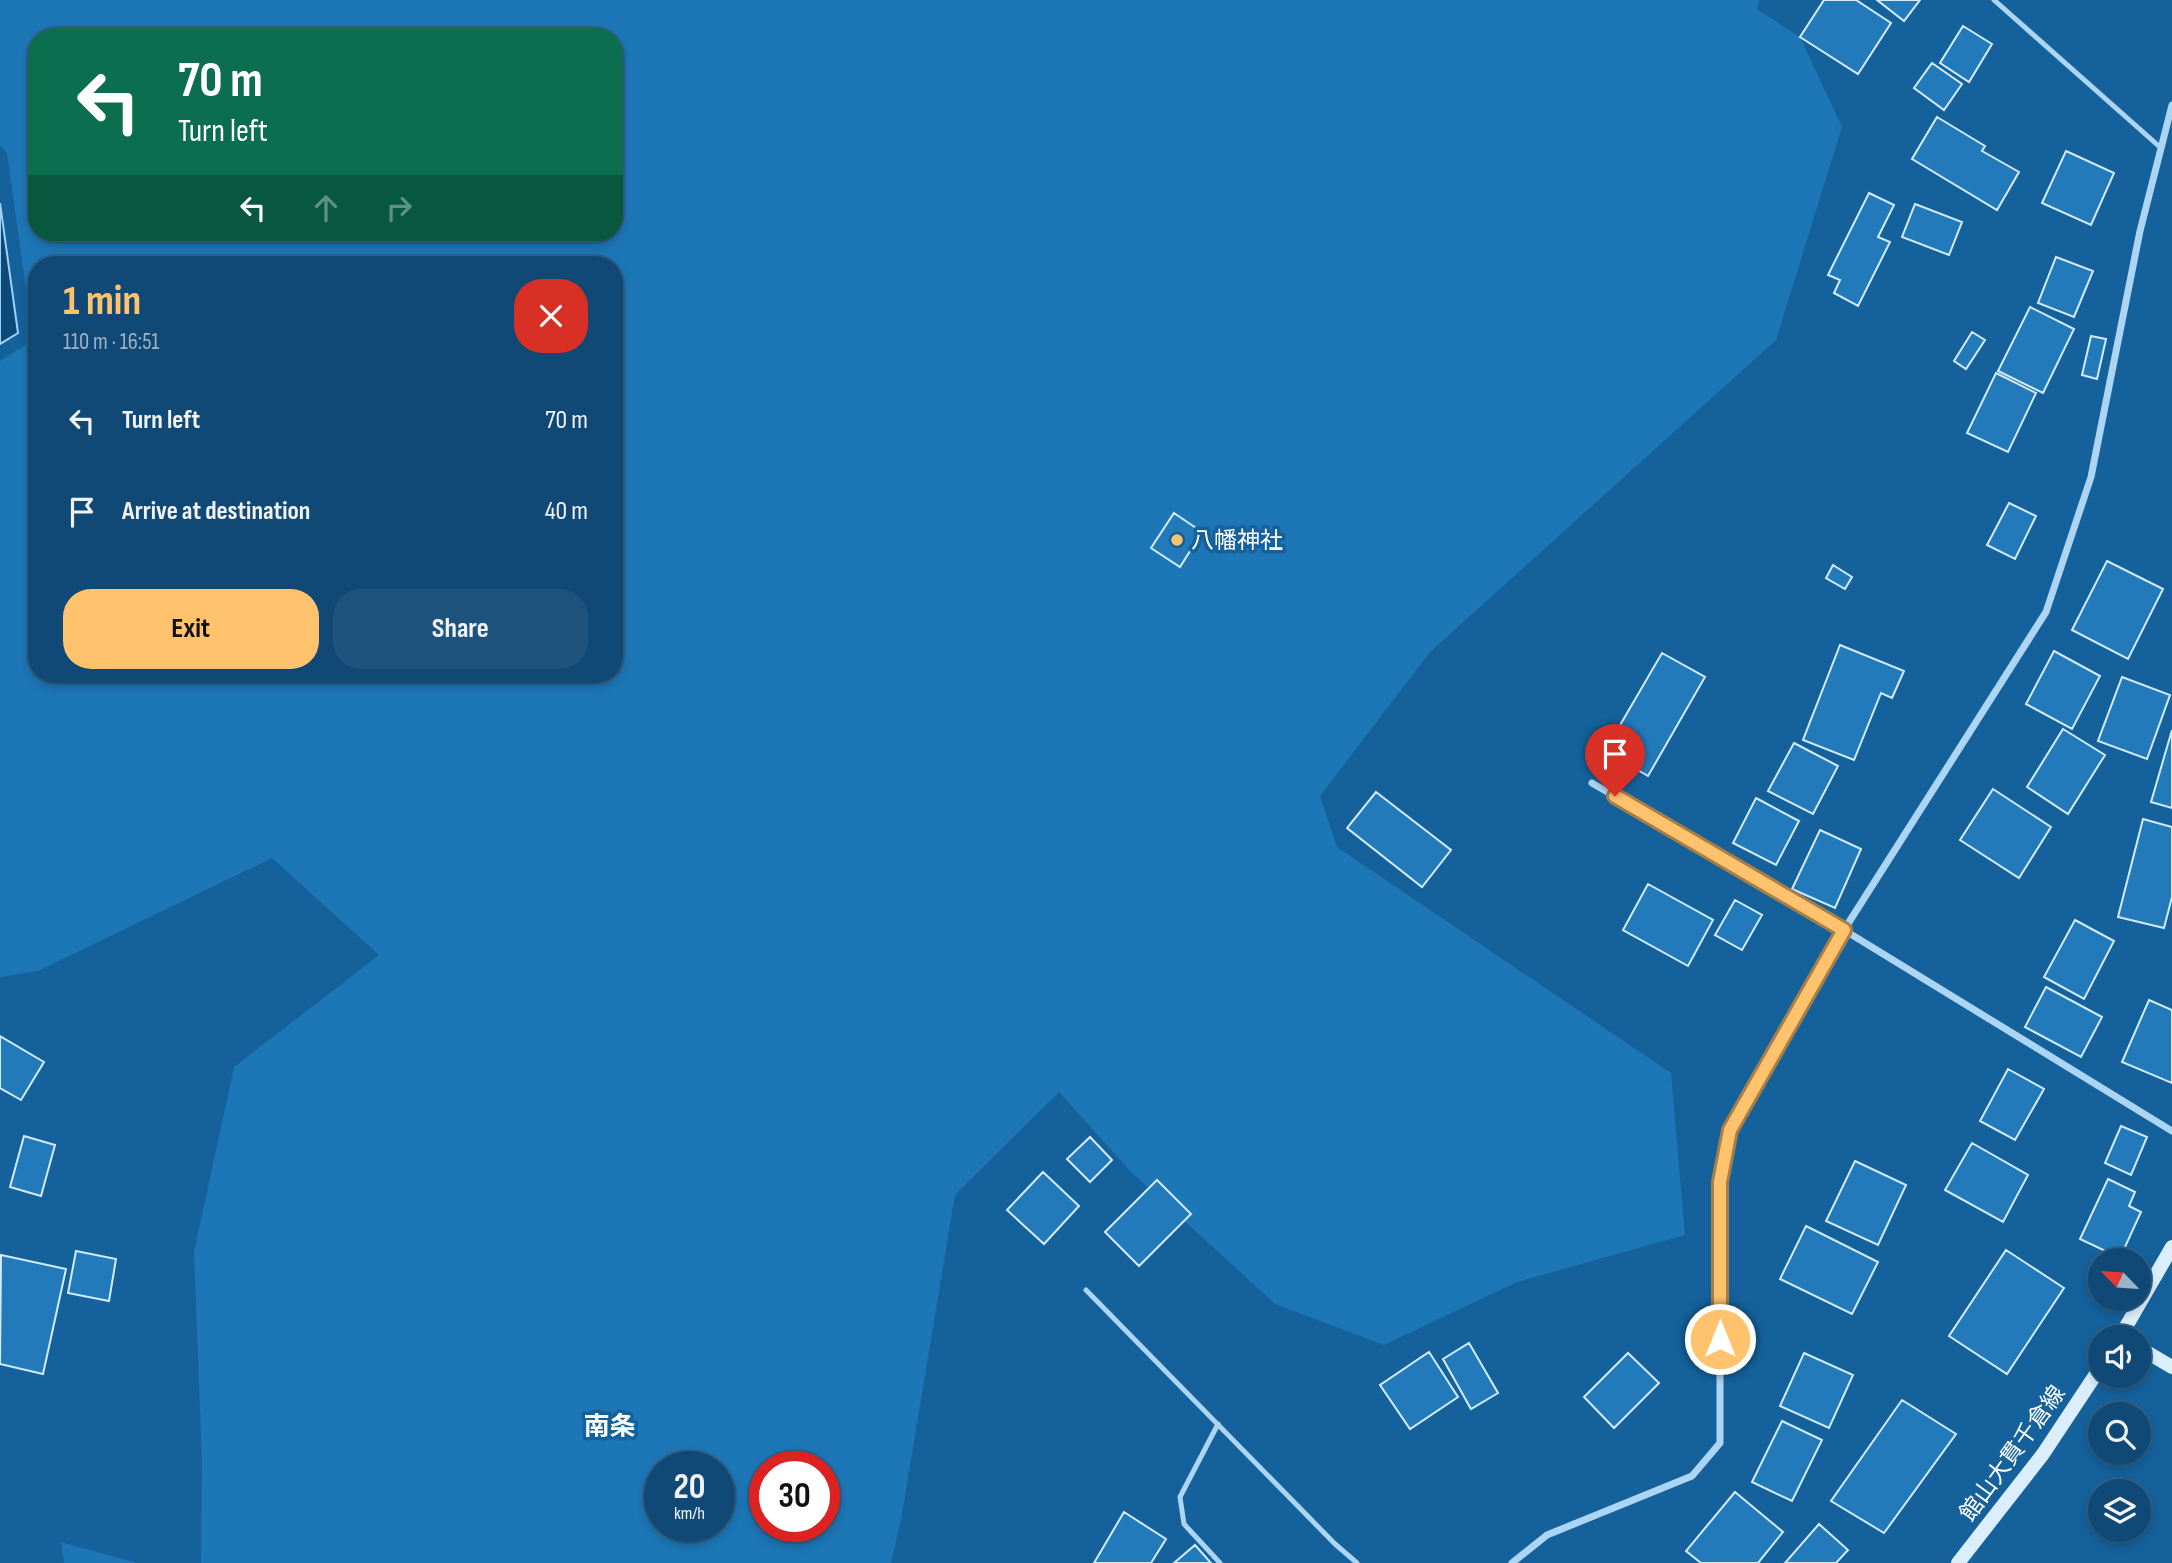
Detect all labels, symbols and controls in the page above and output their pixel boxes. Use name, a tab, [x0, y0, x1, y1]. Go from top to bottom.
text: 70 m	[178, 52, 263, 111]
icon: left	[63, 56, 154, 147]
text: Turn left	[178, 112, 268, 151]
icon: left	[234, 189, 272, 227]
icon: ahead	[307, 189, 345, 227]
icon: right	[380, 189, 418, 227]
text: 1 min	[63, 276, 141, 327]
button: close	[514, 279, 588, 353]
text: 110 m · 16:51	[63, 328, 159, 356]
icon: left	[63, 402, 101, 440]
text: Turn left	[122, 405, 200, 436]
text: 70 m	[545, 405, 588, 436]
icon: arrive	[63, 493, 101, 531]
text: Arrive at destination	[122, 496, 310, 527]
text: 40 m	[545, 496, 588, 527]
place label: 八幡神社	[1191, 527, 1283, 555]
marker: 八幡神社	[1169, 532, 1185, 548]
button: Exit	[63, 589, 319, 669]
button: Share	[333, 589, 588, 669]
pin	[1585, 724, 1645, 796]
icon: arrive	[1596, 735, 1634, 773]
north arrow	[2088, 1248, 2151, 1311]
map controls	[2088, 1248, 2151, 1542]
position arrow	[1683, 1302, 1757, 1376]
button: sound	[2088, 1325, 2151, 1388]
street label: 館山大貫千倉線	[1954, 1380, 2071, 1527]
button: search	[2088, 1402, 2151, 1465]
district label: 南条	[584, 1412, 636, 1443]
speed limit sign: 30	[749, 1451, 840, 1542]
text: 20	[674, 1466, 706, 1509]
button: layers	[2088, 1479, 2151, 1542]
text: km/h	[674, 1503, 705, 1524]

